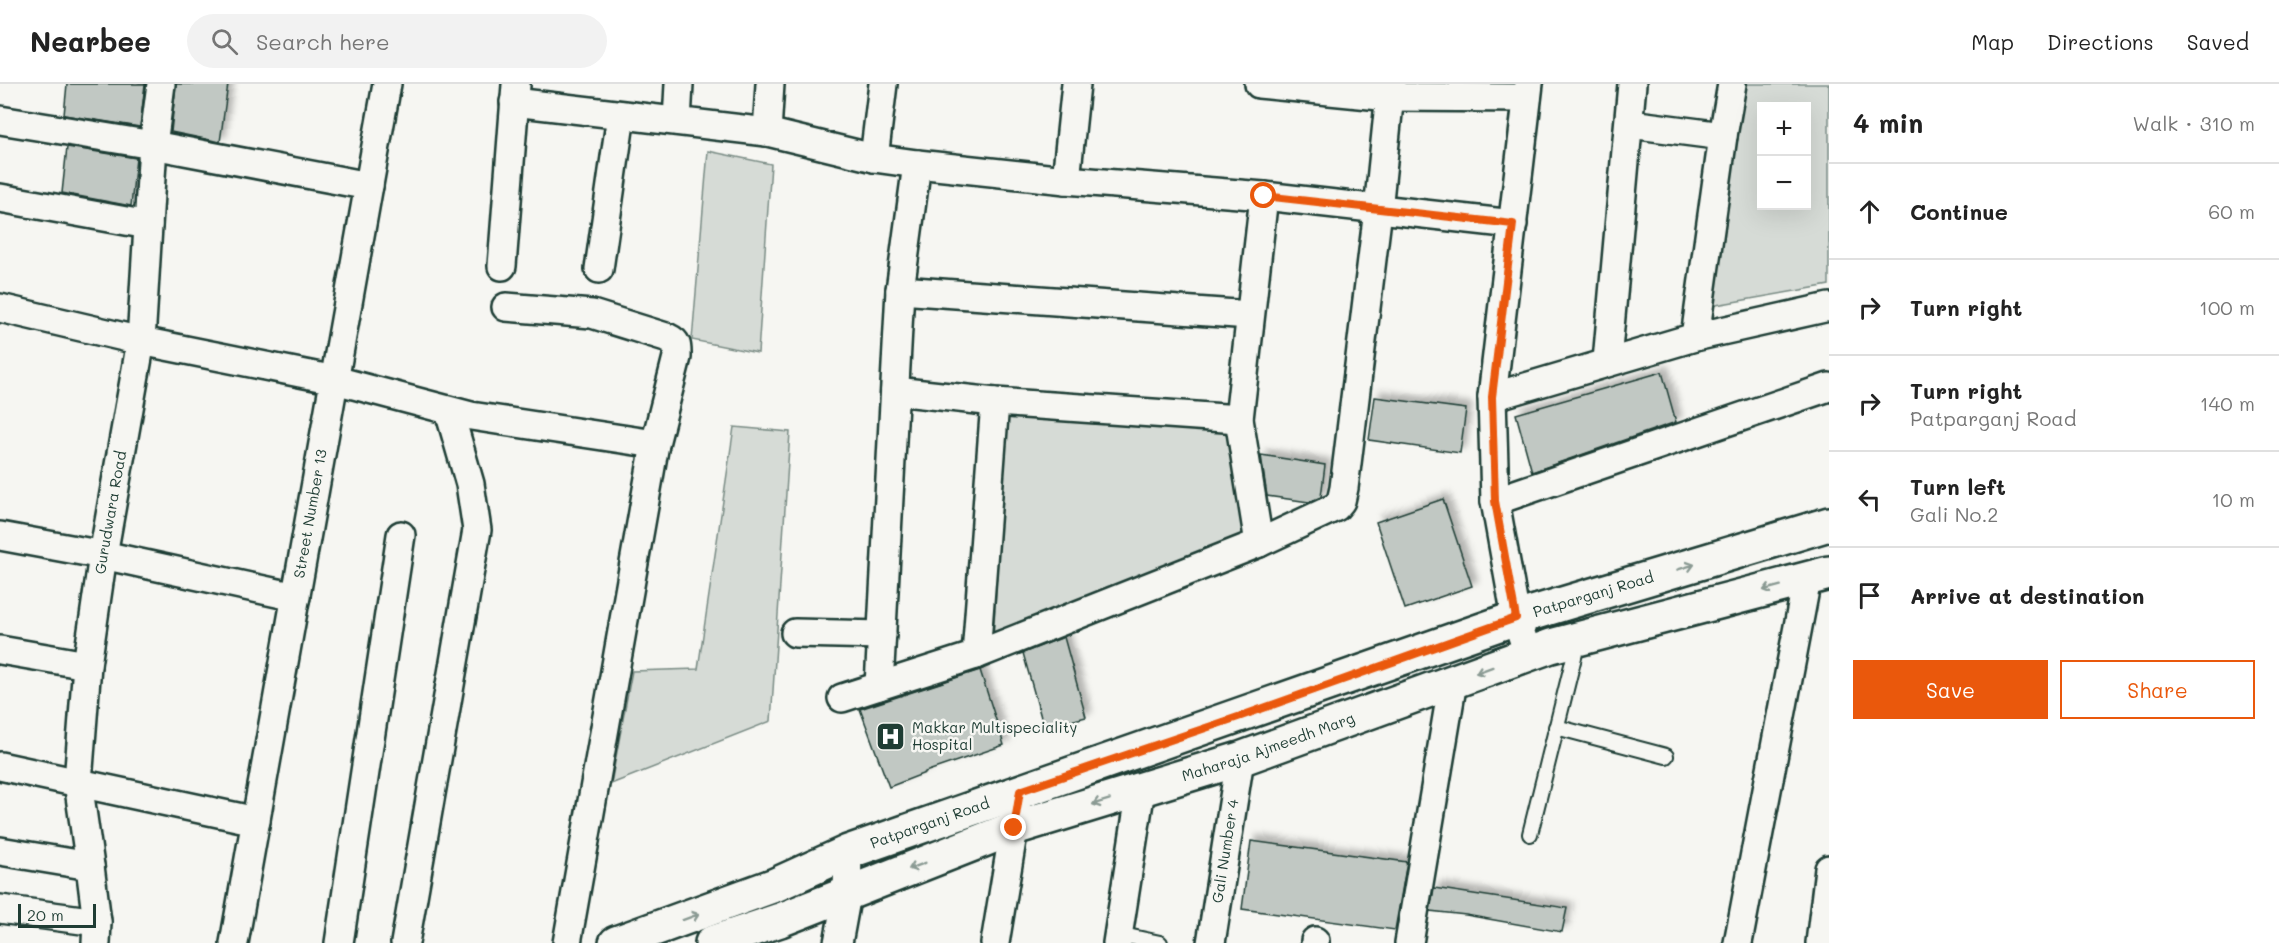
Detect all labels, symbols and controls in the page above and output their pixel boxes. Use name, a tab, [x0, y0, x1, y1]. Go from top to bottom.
search box	[187, 14, 607, 68]
text: Nearbee	[30, 23, 151, 59]
icon: search	[208, 25, 241, 58]
text: Search here	[256, 27, 390, 56]
text: Map	[1971, 28, 2014, 55]
text: Directions	[2047, 28, 2154, 55]
text: Saved	[2187, 28, 2249, 55]
map controls	[1757, 102, 1811, 210]
button: +	[1757, 102, 1811, 156]
text: 4 min	[1853, 106, 1923, 140]
text: Walk · 310 m	[2132, 110, 2255, 136]
button: −	[1757, 156, 1811, 210]
route start	[1250, 182, 1276, 208]
icon: ahead	[1853, 195, 1886, 228]
text: Continue	[1910, 197, 2008, 226]
text: 60 m	[2208, 198, 2255, 224]
icon: right	[1853, 291, 1886, 324]
text: Turn right	[1910, 293, 2022, 322]
text: 100 m	[2199, 294, 2255, 320]
text: Turn right	[1910, 376, 2022, 405]
icon: right	[1853, 387, 1886, 420]
text: 140 m	[2200, 390, 2255, 416]
text: Patparganj Road	[1910, 405, 2076, 431]
street label: Street Number 13	[288, 447, 331, 580]
street label: Gurudwara Road	[89, 449, 130, 575]
text: Turn left	[1910, 472, 2006, 501]
icon: left	[1853, 483, 1886, 516]
text: 10 m	[2211, 486, 2255, 512]
text: Gali No.2	[1910, 501, 1999, 527]
one-way arrow	[1676, 561, 1695, 572]
street label: Patparganj Road	[1530, 566, 1656, 621]
icon: arrive	[1853, 579, 1886, 612]
text: Arrive at destination	[1910, 581, 2145, 610]
one-way arrow	[1763, 582, 1782, 594]
button: Save	[1853, 660, 2048, 719]
button: Share	[2060, 660, 2255, 719]
one-way arrow	[1475, 665, 1494, 676]
street label: Maharaja Ajmeedh Marg	[1179, 707, 1357, 785]
place label: Makkar Multispeciality Hospital	[912, 717, 1078, 754]
hospital icon: Makkar Multispeciality Hospital	[875, 721, 907, 753]
street label: Patparganj Road	[867, 792, 992, 853]
one-way arrow	[1092, 797, 1111, 808]
street label: Gali Number 4	[1206, 797, 1243, 904]
route end	[1000, 814, 1026, 840]
one-way arrow	[909, 861, 927, 872]
scale bar	[18, 901, 96, 928]
text: 20 m	[27, 904, 64, 925]
one-way arrow	[681, 911, 700, 922]

